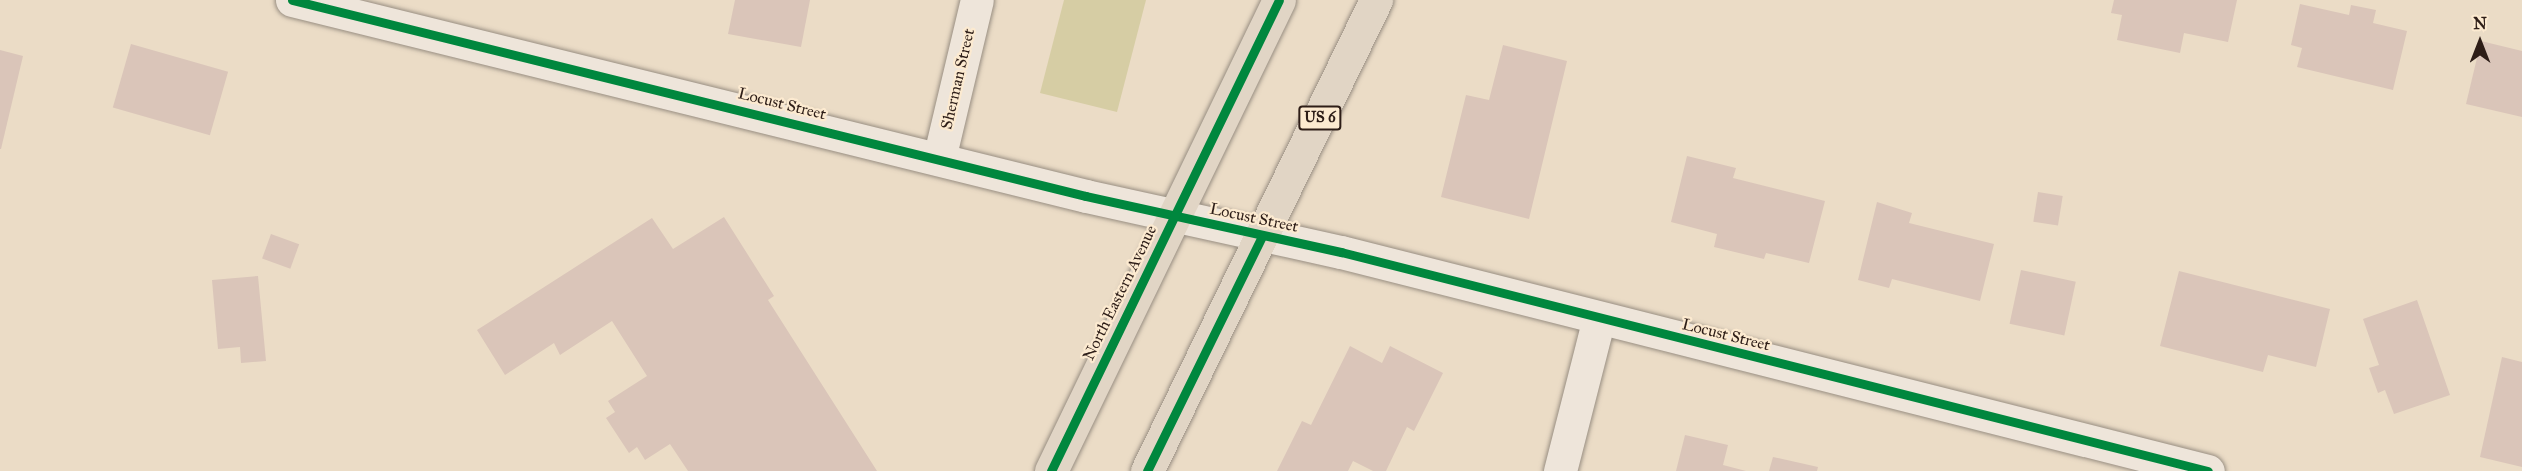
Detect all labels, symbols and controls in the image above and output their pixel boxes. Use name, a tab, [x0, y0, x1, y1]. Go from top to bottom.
north arrow	[2450, 12, 2510, 72]
text: N	[2473, 14, 2487, 33]
street label: Sherman Street	[937, 27, 979, 131]
street label: Locust Street	[736, 84, 828, 124]
road number: US 6	[1298, 106, 1342, 130]
street label: Locust Street	[1208, 199, 1300, 237]
street label: North Eastern Avenue	[1079, 222, 1161, 364]
street label: Locust Street	[1680, 315, 1772, 355]

